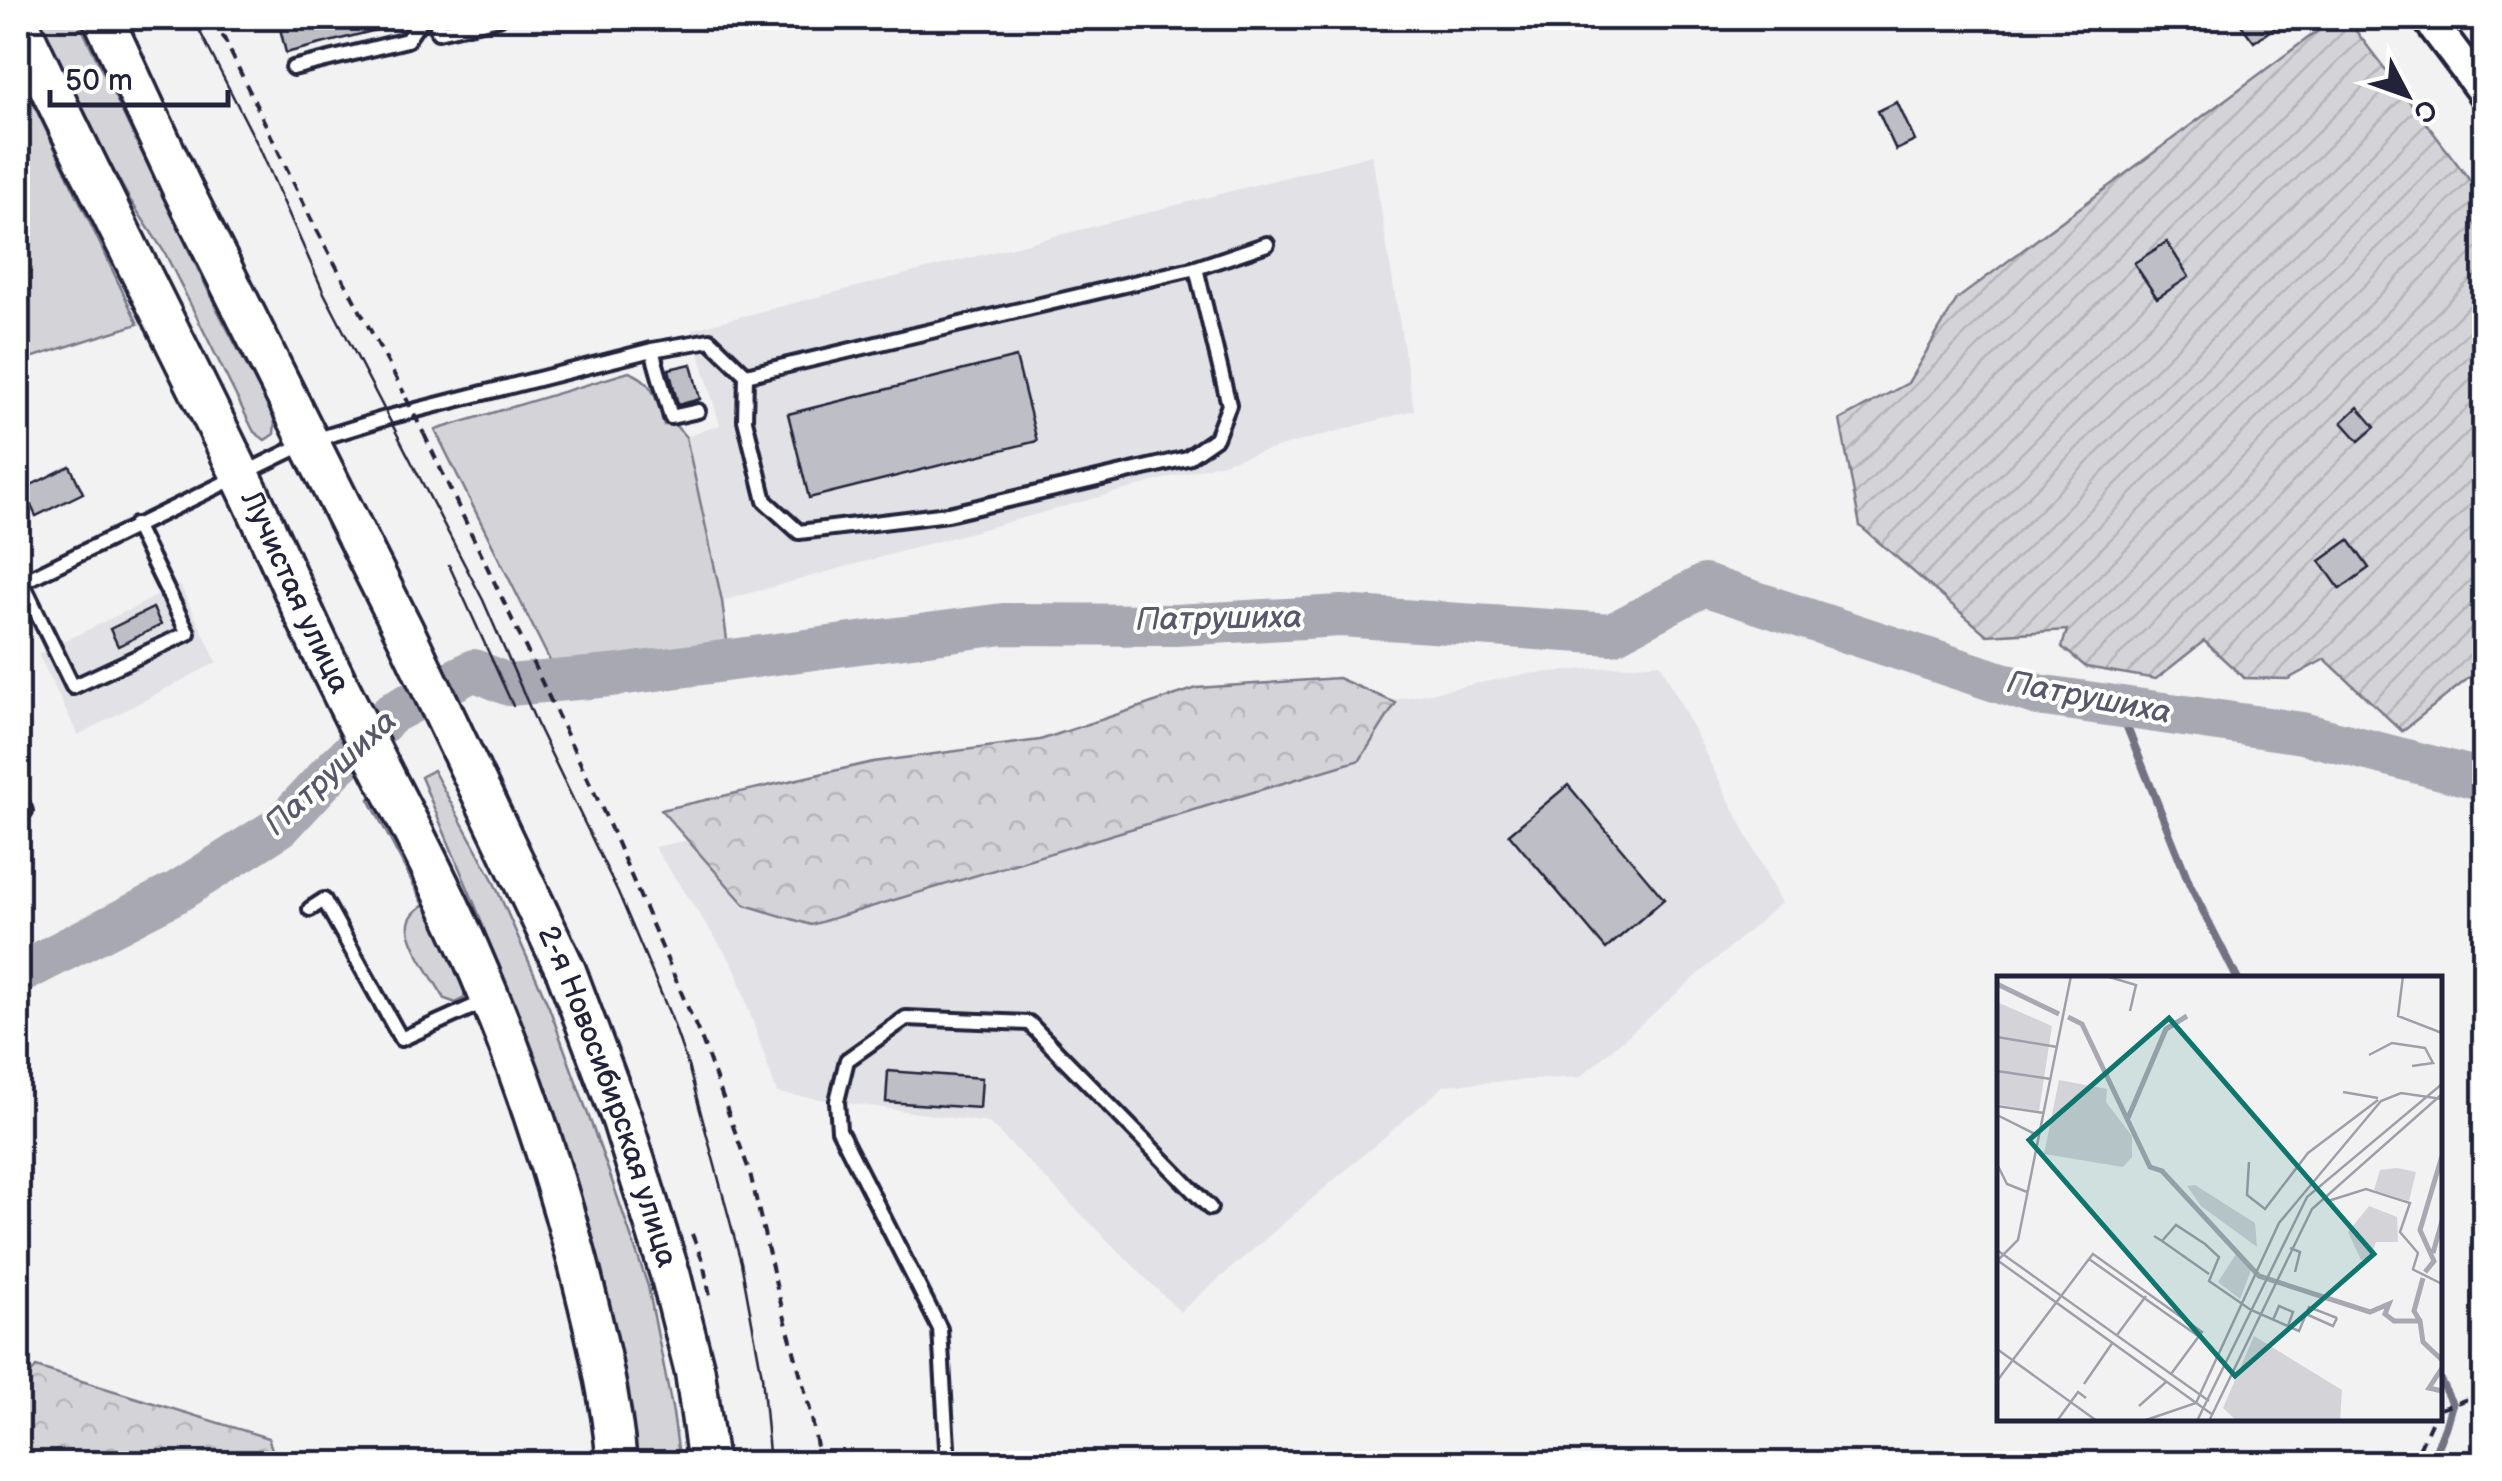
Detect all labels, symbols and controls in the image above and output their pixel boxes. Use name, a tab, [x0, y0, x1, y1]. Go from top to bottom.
scale bar	[50, 45, 228, 107]
north arrow	[2357, 45, 2457, 145]
text: 50 m	[65, 63, 133, 99]
text: С	[2406, 92, 2444, 129]
street label: Лучистая улица	[232, 484, 358, 700]
water label: Патрушиха	[1135, 598, 1303, 640]
water label: Патрушиха	[2004, 663, 2174, 733]
water label: Патрушиха	[257, 702, 405, 844]
street label: 2-я Новосибирская улица	[529, 920, 685, 1272]
inset map	[1997, 976, 2442, 1421]

